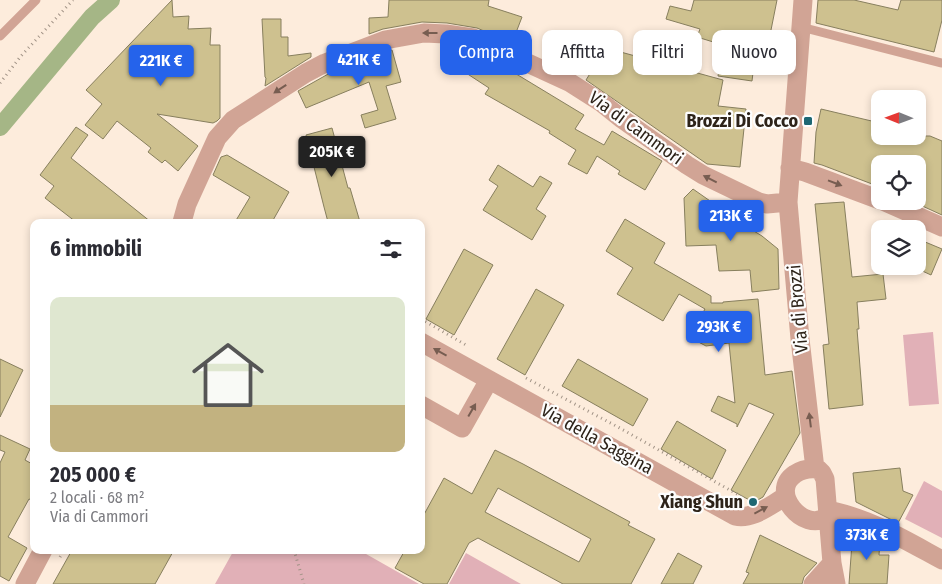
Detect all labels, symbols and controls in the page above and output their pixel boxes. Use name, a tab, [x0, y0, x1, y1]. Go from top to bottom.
one-way arrow	[422, 29, 438, 37]
chip: Compra	[440, 30, 532, 75]
chip: Affitta	[542, 30, 623, 75]
chip: Filtri	[633, 30, 702, 75]
chip: Nuovo	[712, 30, 796, 75]
pin: 221K €	[120, 44, 202, 87]
pin: 421K €	[318, 44, 400, 86]
text: 421K €	[337, 50, 381, 69]
text: 221K €	[140, 51, 182, 70]
one-way arrow	[273, 84, 287, 94]
street label: Via di Cammori	[585, 87, 687, 169]
north arrow	[871, 90, 926, 145]
map controls	[871, 90, 926, 275]
place label: Brozzi Di Cocco	[687, 110, 798, 132]
marker: Brozzi Di Cocco	[802, 115, 814, 127]
pin: 205K €	[291, 136, 373, 178]
text: 205K €	[309, 142, 355, 161]
button: locate	[871, 155, 926, 210]
one-way arrow	[703, 175, 717, 183]
one-way arrow	[828, 179, 843, 187]
pin: 213K €	[690, 200, 772, 242]
text: 213K €	[710, 206, 752, 225]
button: layers	[871, 220, 926, 275]
icon: filters	[377, 235, 405, 263]
text: 6 immobili	[50, 236, 142, 262]
street label: Via di Brozzi	[783, 264, 813, 354]
pin: 293K €	[678, 310, 760, 353]
text: 293K €	[697, 317, 741, 336]
icon: home	[183, 330, 273, 420]
one-way arrow	[433, 348, 447, 357]
street label: Via della Saggina	[537, 399, 657, 479]
one-way arrow	[467, 404, 476, 417]
one-way arrow	[806, 412, 814, 428]
text: 205 000 €	[50, 462, 136, 488]
text: 2 locali · 68 m²	[50, 488, 145, 507]
place label: Xiang Shun	[659, 491, 743, 513]
marker: Xiang Shun	[747, 496, 759, 508]
one-way arrow	[754, 506, 768, 514]
text: Via di Cammori	[50, 507, 149, 526]
pin: 373K €	[826, 518, 908, 561]
text: 373K €	[845, 525, 889, 544]

